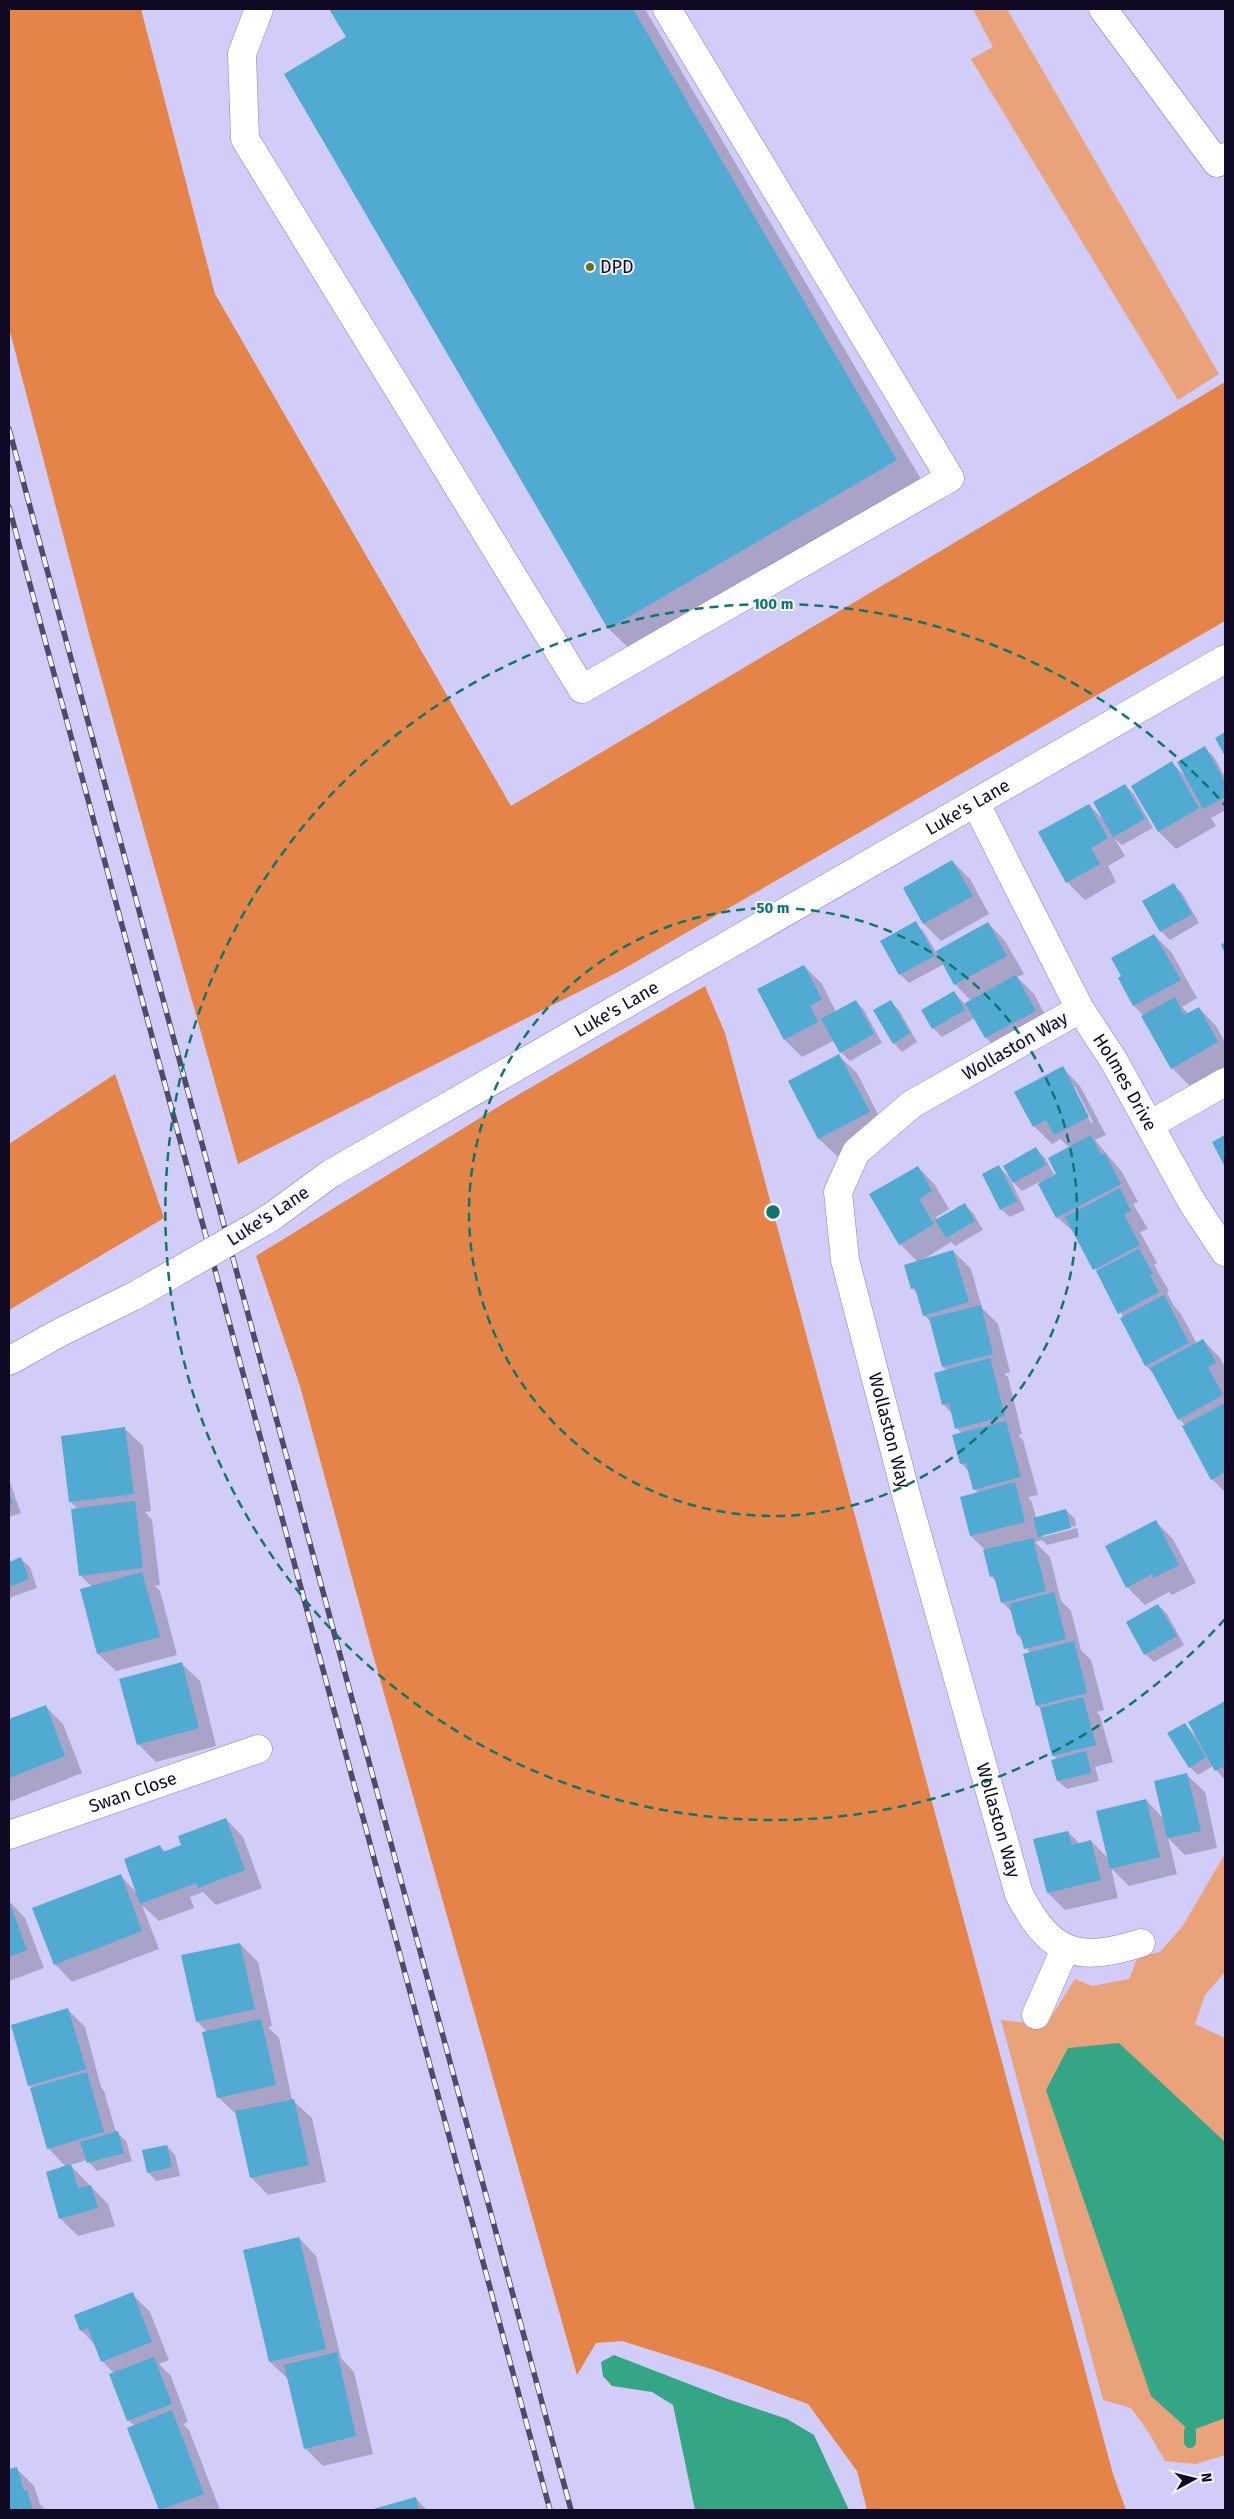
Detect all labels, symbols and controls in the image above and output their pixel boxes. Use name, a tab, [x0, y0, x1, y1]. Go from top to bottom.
place label: DPD	[600, 256, 634, 278]
marker: DPD	[584, 261, 596, 273]
text: 100 m	[753, 595, 793, 613]
street label: Luke's Lane	[921, 774, 1014, 840]
text: 50 m	[756, 899, 790, 917]
street label: Luke's Lane	[570, 976, 663, 1042]
street label: Wollaston Way	[958, 1007, 1072, 1085]
street label: Holmes Drive	[1088, 1030, 1162, 1135]
street label: Luke's Lane	[223, 1181, 313, 1251]
centre of rings	[764, 1203, 782, 1221]
street label: Wollaston Way	[864, 1370, 915, 1491]
street label: Wollaston Way	[971, 1760, 1025, 1881]
street label: Swan Close	[86, 1767, 180, 1818]
north arrow	[1169, 2454, 1219, 2504]
text: N	[1197, 2472, 1215, 2483]

